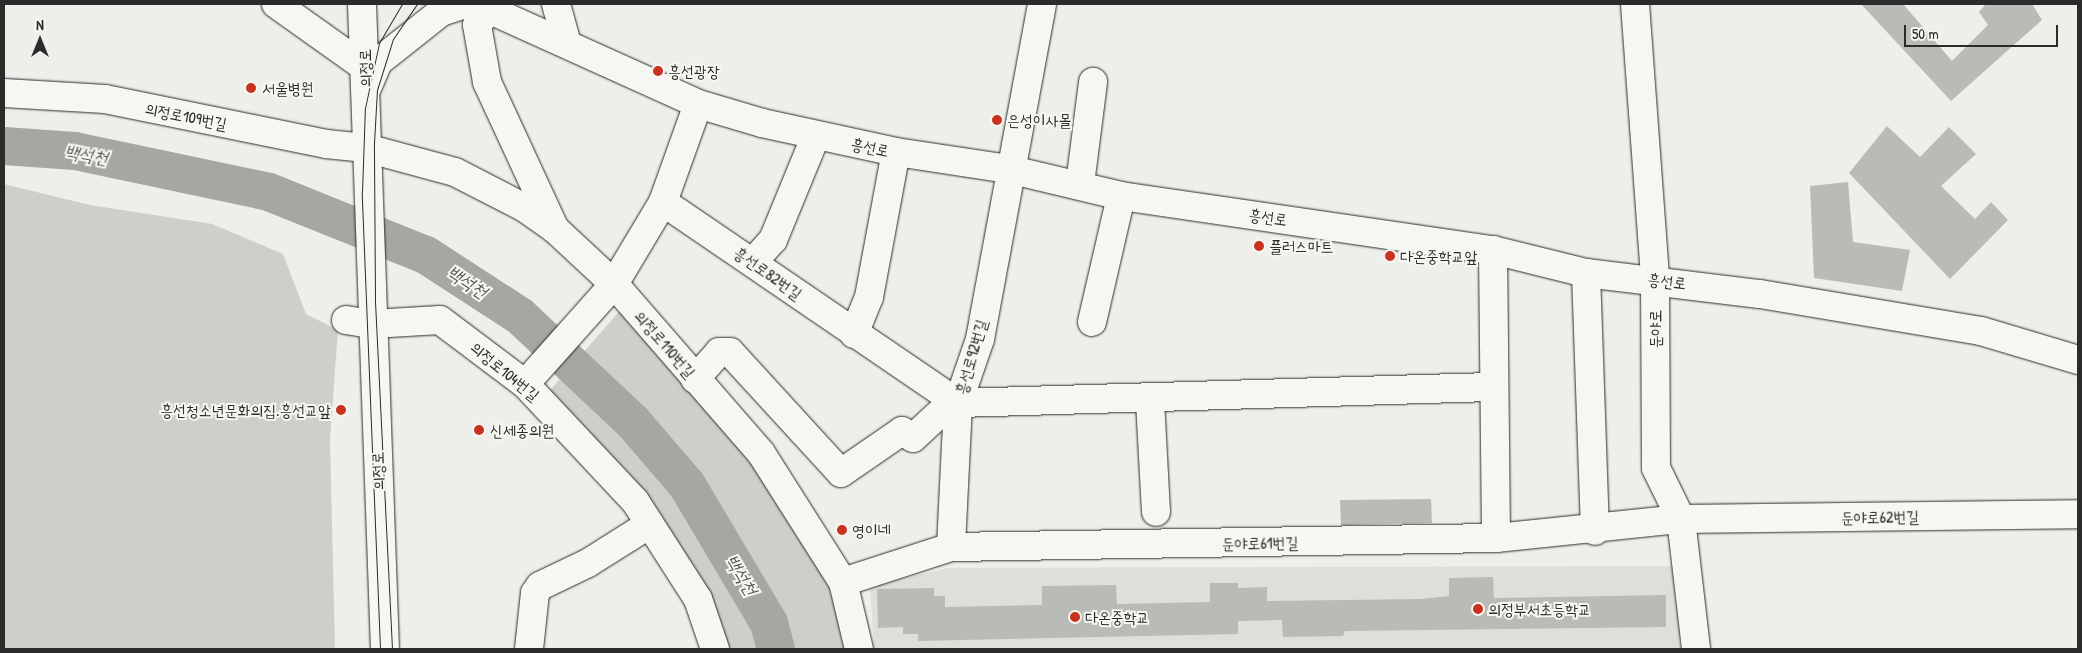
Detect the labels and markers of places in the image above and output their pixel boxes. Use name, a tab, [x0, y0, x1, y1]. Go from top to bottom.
place label: 흥선광장	[668, 61, 720, 81]
marker: 흥선광장	[652, 65, 664, 77]
place label: 서울병원	[262, 78, 314, 98]
marker: 서울병원	[244, 81, 258, 95]
place label: 은성이사몰	[1007, 110, 1071, 130]
marker: 은성이사몰	[991, 114, 1003, 126]
place label: 플러스마트	[1269, 236, 1333, 256]
marker: 플러스마트	[1253, 240, 1265, 252]
place label: 다온중학교앞	[1400, 246, 1477, 266]
marker: 다온중학교앞	[1384, 250, 1396, 262]
place label: 흥선청소년문화의집.흥선교앞	[160, 400, 331, 420]
marker: 흥선청소년문화의집.흥선교앞	[335, 404, 347, 416]
place label: 신세종의원	[490, 420, 554, 440]
marker: 신세종의원	[472, 423, 486, 437]
place label: 영이네	[852, 520, 891, 540]
marker: 영이네	[836, 524, 848, 536]
place label: 의정부서초등학교	[1488, 599, 1591, 619]
marker: 의정부서초등학교	[1472, 603, 1484, 615]
place label: 다온중학교	[1085, 607, 1149, 627]
marker: 다온중학교	[1069, 611, 1081, 623]

